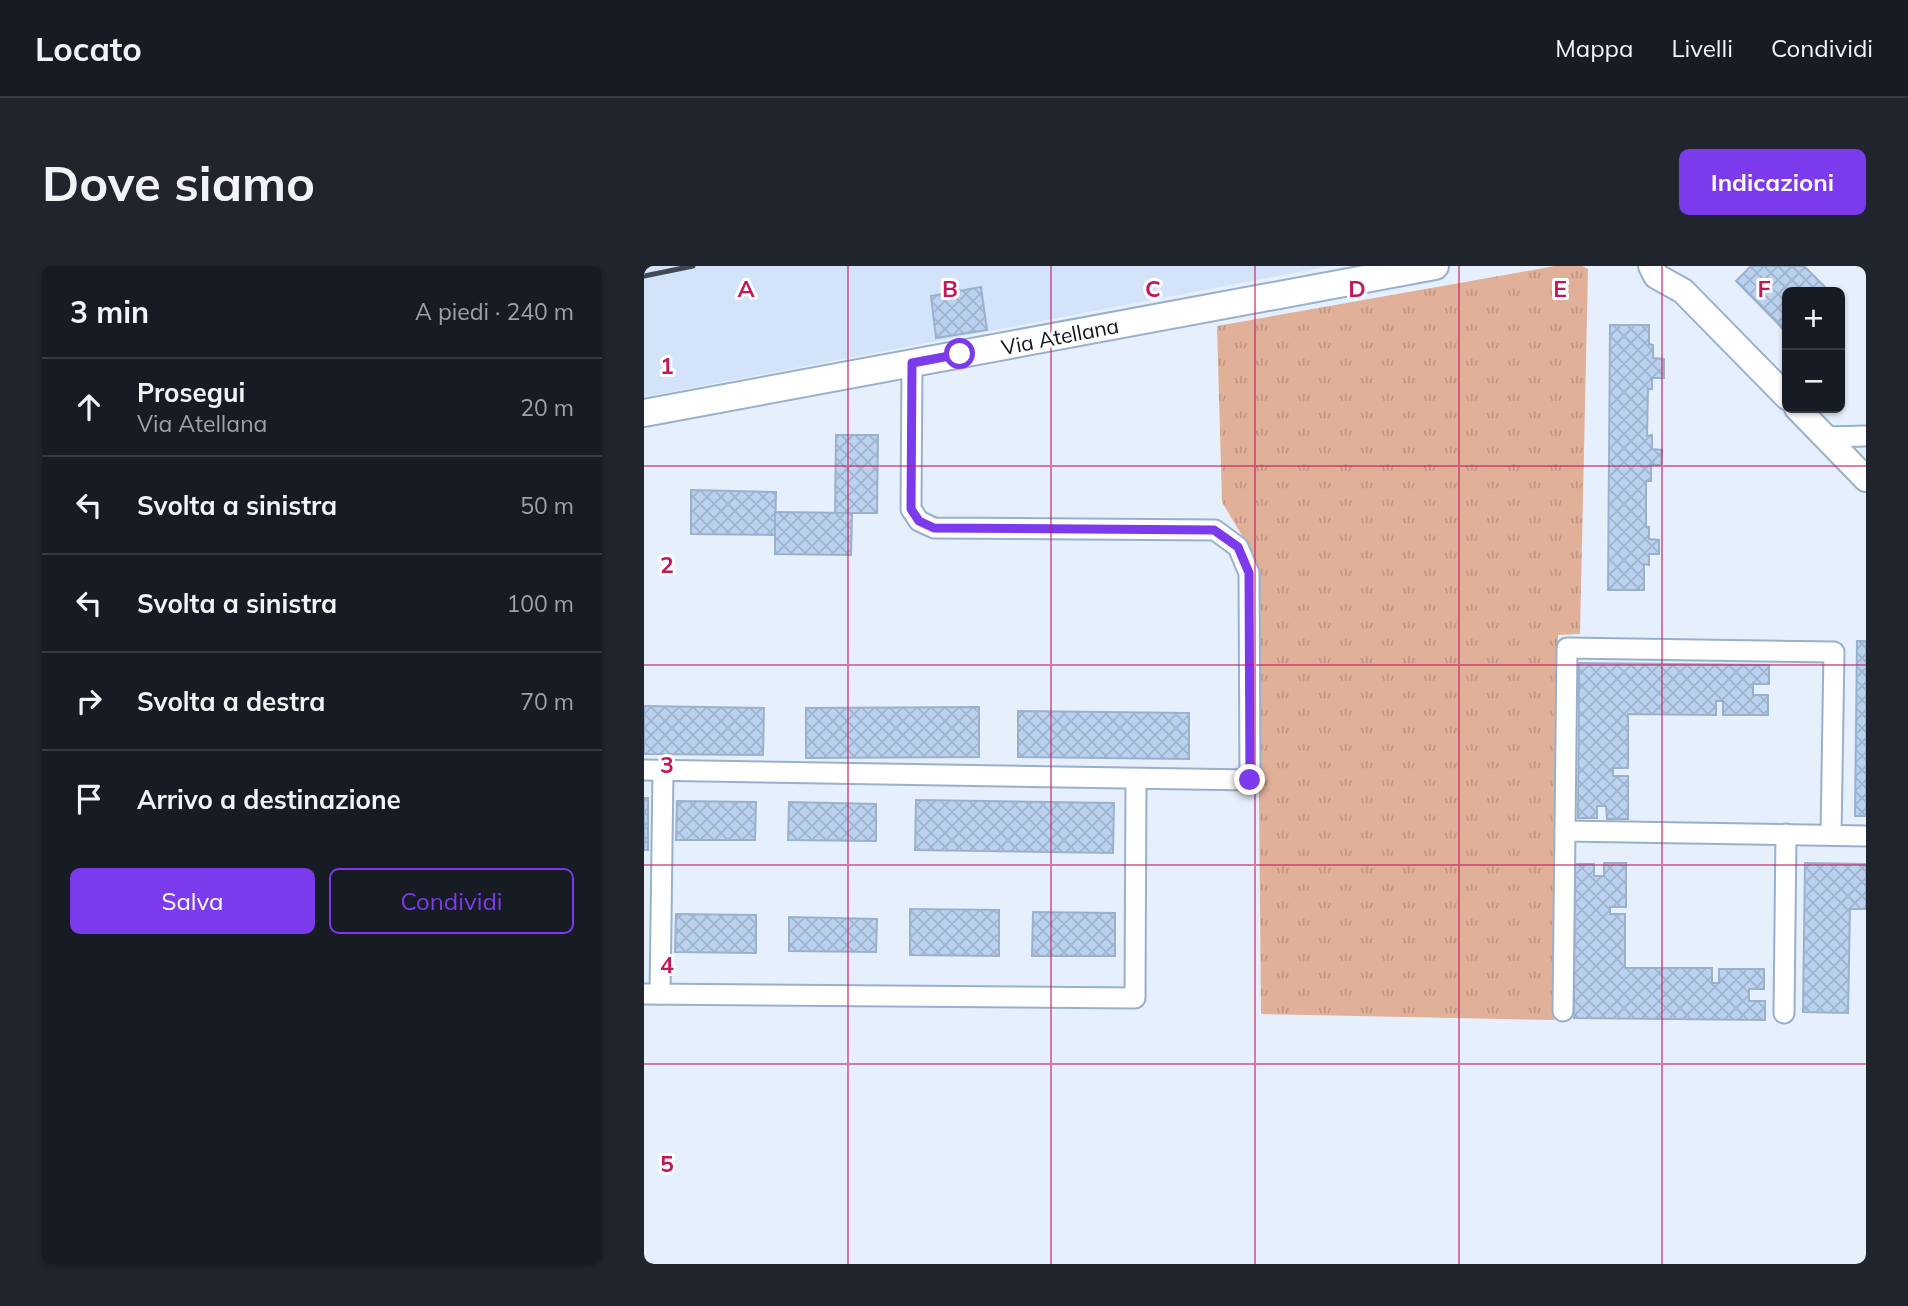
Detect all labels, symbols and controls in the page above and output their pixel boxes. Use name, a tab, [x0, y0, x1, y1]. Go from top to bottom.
text: Locato	[35, 28, 142, 69]
text: Mappa	[1555, 33, 1633, 63]
text: Livelli	[1671, 33, 1733, 63]
text: Condividi	[1771, 33, 1873, 63]
button: Indicazioni	[1679, 149, 1866, 215]
text: Dove siamo	[42, 152, 315, 213]
text: A	[737, 274, 755, 303]
text: B	[942, 274, 958, 303]
text: C	[1145, 274, 1161, 303]
text: D	[1348, 274, 1366, 303]
text: E	[1553, 274, 1567, 303]
text: F	[1757, 274, 1771, 303]
map controls	[1782, 287, 1845, 413]
button: +	[1782, 287, 1845, 350]
text: 3 min	[70, 293, 149, 331]
text: A piedi · 240 m	[415, 297, 574, 326]
street label: Via Atellana	[999, 312, 1121, 360]
route start	[944, 338, 975, 369]
button: −	[1782, 350, 1845, 413]
text: 1	[660, 351, 674, 380]
text: Prosegui	[137, 376, 245, 409]
icon: ahead	[70, 388, 108, 426]
text: 20 m	[520, 393, 574, 422]
text: Via Atellana	[137, 409, 267, 438]
icon: left	[70, 486, 108, 524]
text: Svolta a sinistra	[137, 489, 337, 522]
text: 50 m	[520, 491, 574, 520]
text: 2	[660, 550, 674, 579]
icon: left	[70, 584, 108, 622]
text: Svolta a sinistra	[137, 587, 337, 620]
text: 100 m	[506, 589, 574, 618]
icon: right	[70, 682, 108, 720]
text: Svolta a destra	[137, 685, 325, 718]
text: 70 m	[520, 687, 574, 716]
text: 3	[660, 750, 674, 779]
route end	[1234, 764, 1265, 795]
icon: arrive	[70, 780, 108, 818]
text: Arrivo a destinazione	[137, 783, 401, 816]
button: Salva	[70, 868, 315, 934]
button: Condividi	[329, 868, 574, 934]
text: 4	[660, 950, 674, 979]
text: 5	[660, 1149, 674, 1178]

